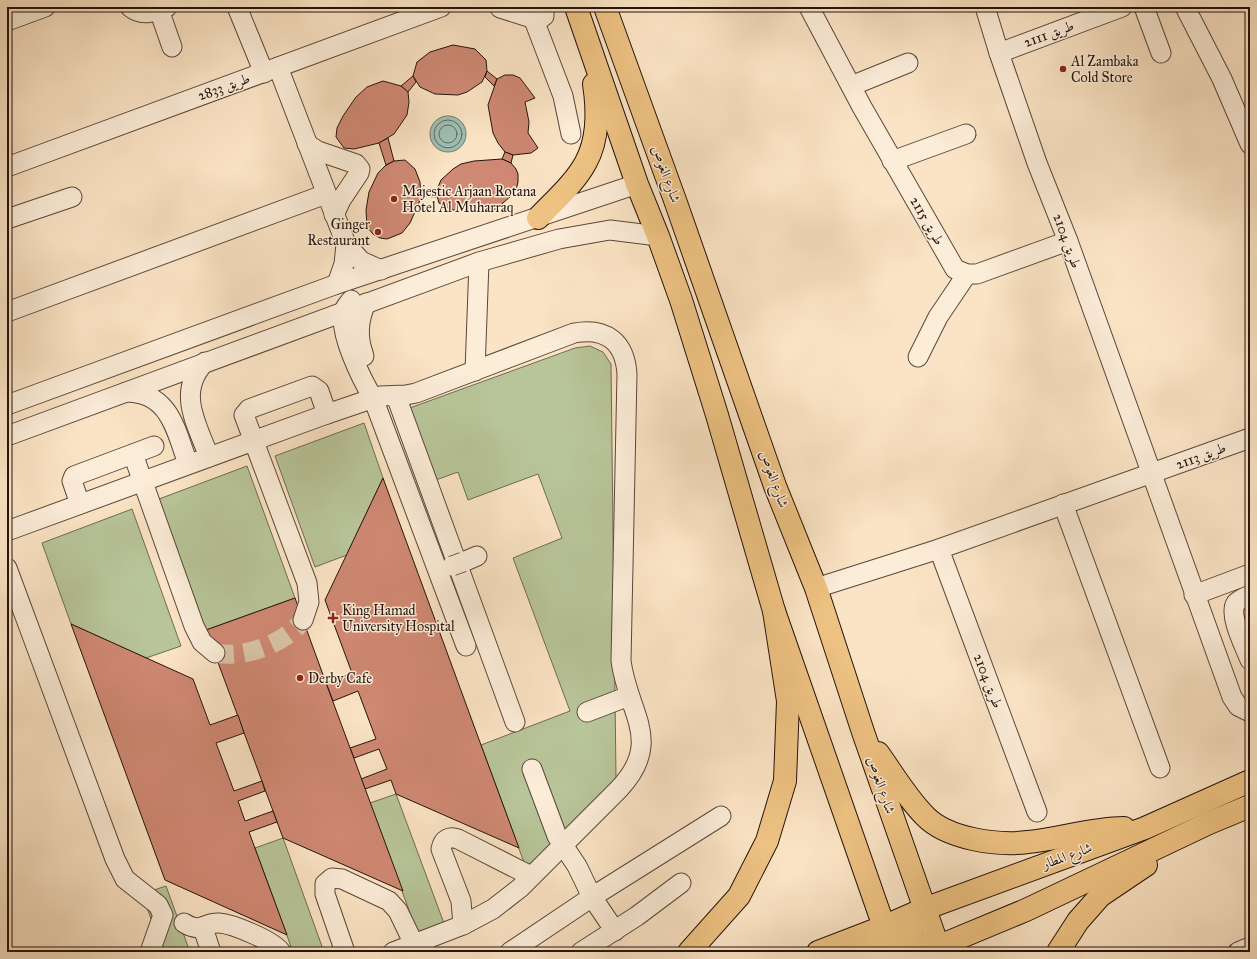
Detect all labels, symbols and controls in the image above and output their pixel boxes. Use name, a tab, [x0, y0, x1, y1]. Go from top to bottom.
street label: طريق 2111	[1022, 17, 1076, 51]
place label: Al Zambaka Cold Store	[1070, 53, 1139, 86]
marker: Al Zambaka Cold Store	[1058, 64, 1068, 74]
street label: طريق 2833	[196, 70, 252, 104]
street label: شارع الغوص	[645, 143, 684, 206]
place label: Majestic Arjaan Rotana Hotel Al Muharraq	[402, 183, 536, 217]
marker: Majestic Arjaan Rotana Hotel Al Muharraq	[389, 194, 399, 204]
street label: طريق 2115	[906, 194, 948, 248]
street label: طريق 2104	[1049, 211, 1085, 271]
place label: Ginger Restaurant	[307, 216, 371, 249]
marker: Ginger Restaurant	[373, 227, 383, 237]
street label: طريق 2113	[1174, 439, 1228, 473]
street label: شارع الغوص	[753, 448, 792, 511]
place label: King Hamad University Hospital	[342, 602, 455, 635]
marker: King Hamad University Hospital	[327, 612, 339, 624]
street label: طريق 2104	[970, 651, 1006, 711]
place label: Derby Cafe	[308, 670, 372, 687]
marker: Derby Cafe	[295, 673, 305, 683]
street label: شارع الغوص	[860, 754, 899, 817]
street label: شارع المطار	[1038, 839, 1095, 876]

